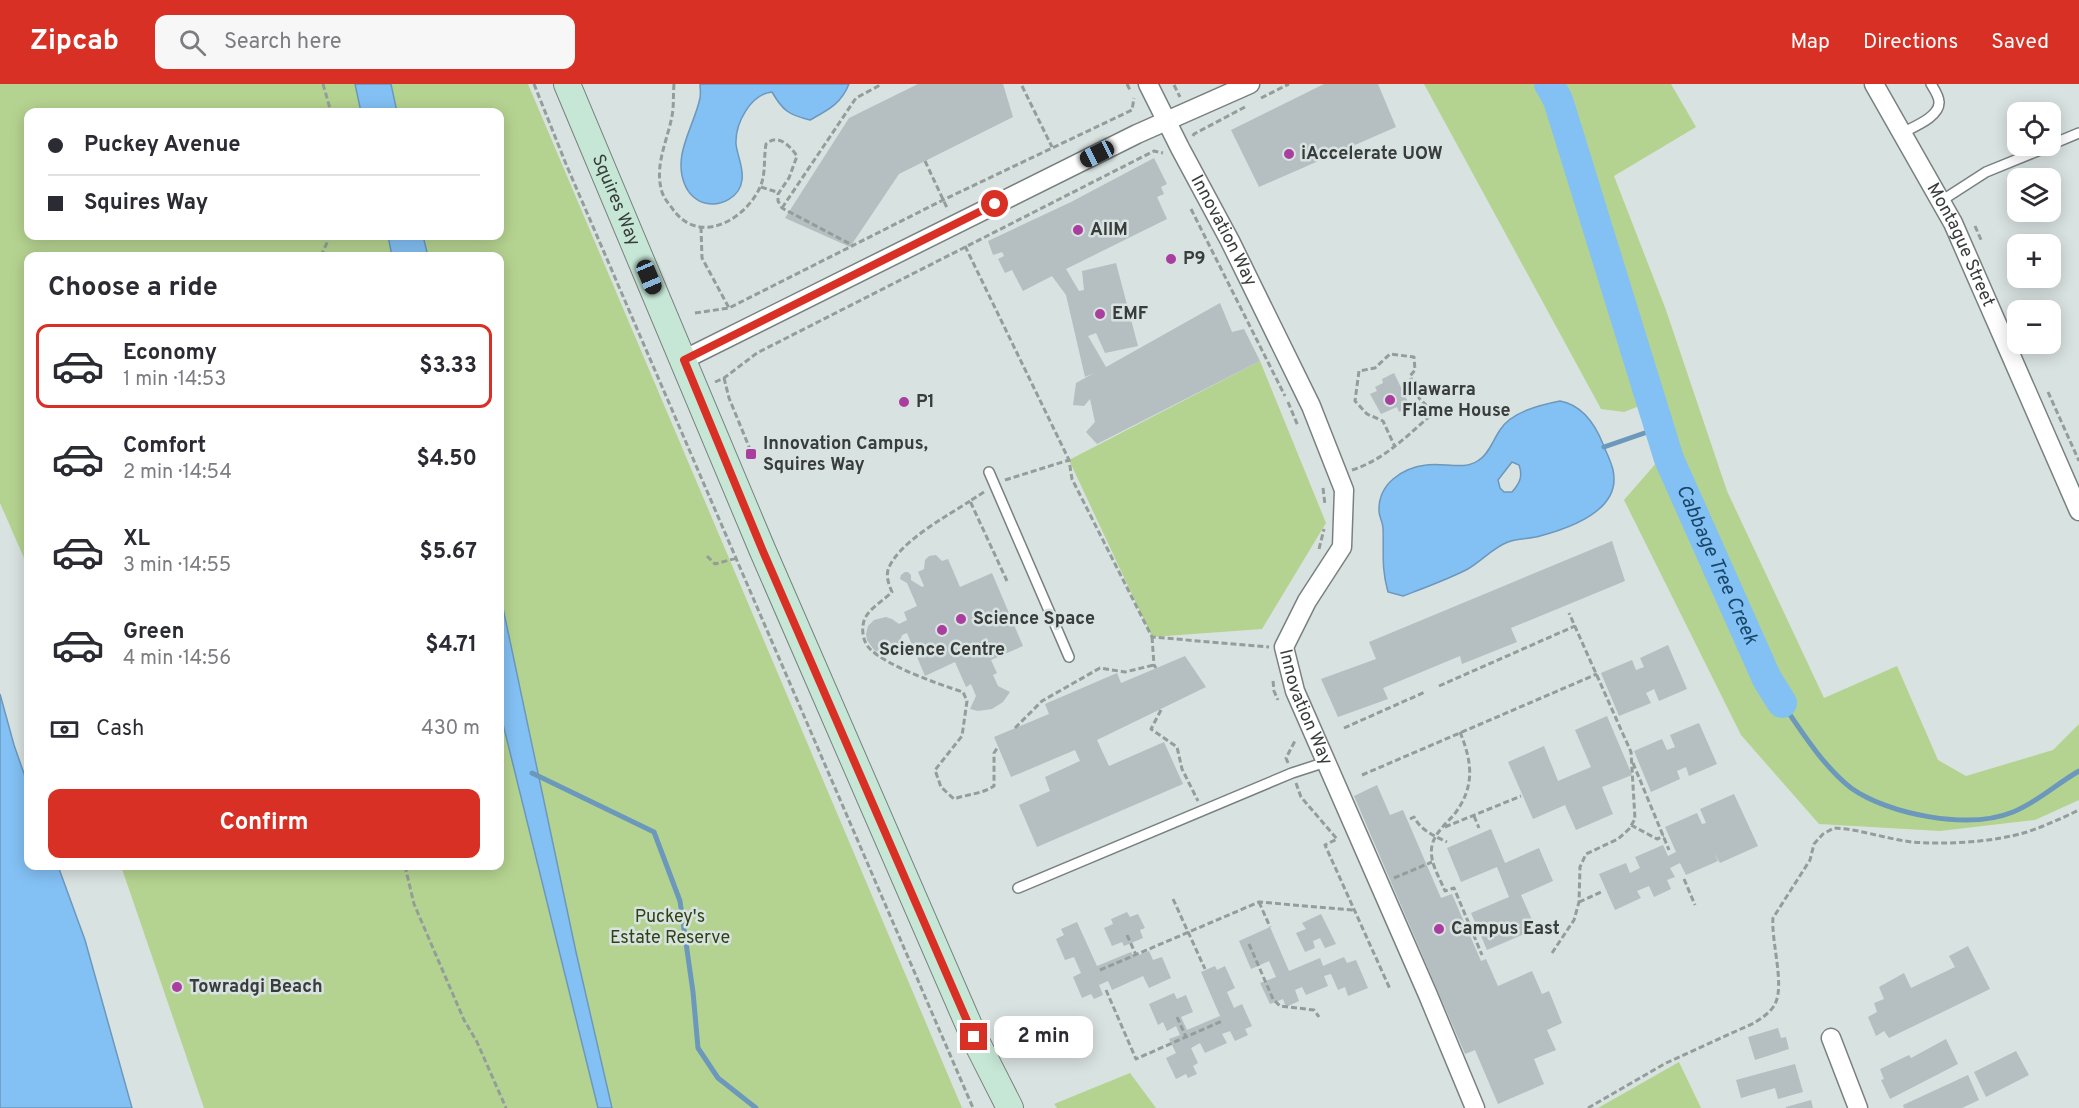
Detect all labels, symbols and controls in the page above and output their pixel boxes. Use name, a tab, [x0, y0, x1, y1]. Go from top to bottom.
search box	[155, 15, 575, 69]
text: Zipcab	[30, 24, 119, 60]
icon: search	[176, 26, 209, 59]
text: Search here	[224, 29, 341, 56]
text: Map	[1790, 29, 1830, 56]
text: Directions	[1863, 29, 1958, 56]
text: Saved	[1991, 29, 2049, 56]
map controls	[2007, 102, 2061, 354]
button: locate	[2007, 102, 2061, 156]
text: Puckey Avenue	[84, 132, 240, 159]
car	[1077, 138, 1117, 170]
place label: iAccelerate UOW	[1301, 143, 1443, 166]
marker: iAccelerate UOW	[1282, 147, 1296, 161]
street label: Squires Way	[586, 151, 645, 250]
button: layers	[2007, 168, 2061, 222]
street label: Innovation Way	[1185, 171, 1262, 290]
street label: Montague Street	[1921, 179, 2000, 310]
text: Squires Way	[84, 190, 208, 217]
route start	[981, 190, 1008, 217]
place label: AIIM	[1090, 219, 1128, 242]
marker: AIIM	[1071, 223, 1085, 237]
button: +	[2007, 234, 2061, 288]
place label: P9	[1183, 248, 1206, 271]
marker: P9	[1164, 252, 1178, 266]
car	[634, 257, 664, 297]
text: Choose a ride	[48, 271, 218, 305]
button: −	[2007, 300, 2061, 354]
place label: EMF	[1112, 303, 1148, 326]
marker: EMF	[1093, 307, 1107, 321]
icon: car	[51, 339, 105, 393]
text: Economy	[123, 340, 217, 367]
text: $3.33	[419, 353, 477, 380]
text: 1 min · 14:53	[123, 367, 226, 393]
place label: Illawarra Flame House	[1402, 379, 1511, 423]
place label: P1	[916, 391, 935, 414]
marker: Illawarra Flame House	[1383, 393, 1397, 407]
marker: P1	[897, 395, 911, 409]
icon: car	[51, 432, 105, 486]
text: Comfort	[123, 433, 206, 460]
place label: Innovation Campus, Squires Way	[763, 433, 928, 477]
text: $4.50	[416, 446, 477, 473]
marker: Innovation Campus, Squires Way	[744, 447, 758, 461]
text: 2 min · 14:54	[123, 460, 232, 486]
water label: Cabbage Tree Creek	[1669, 481, 1764, 650]
icon: car	[51, 525, 105, 579]
text: XL	[123, 526, 150, 553]
text: $5.67	[420, 539, 477, 566]
text: 3 min · 14:55	[123, 553, 231, 579]
place label: Science Space	[973, 608, 1095, 631]
marker: Science Space	[954, 612, 968, 626]
icon: car	[51, 618, 105, 672]
text: Green	[123, 619, 185, 646]
marker: Science Centre	[935, 623, 949, 637]
text: $4.71	[425, 632, 477, 659]
place label: Science Centre	[879, 639, 1005, 662]
text: 4 min · 14:56	[123, 646, 231, 672]
street label: Innovation Way	[1274, 647, 1338, 769]
icon: cash	[48, 713, 81, 746]
text: Cash	[96, 716, 145, 743]
text: 430 m	[421, 716, 480, 742]
button: Confirm	[48, 789, 480, 858]
park label: Puckey's Estate Reserve	[610, 906, 730, 950]
place label: Campus East	[1451, 918, 1560, 941]
marker: Campus East	[1432, 922, 1446, 936]
place label: Towradgi Beach	[189, 976, 323, 999]
marker: Towradgi Beach	[170, 980, 184, 994]
callout: 2 min	[995, 1016, 1094, 1058]
route end	[960, 1023, 987, 1050]
text: 2 min	[1017, 1024, 1070, 1050]

